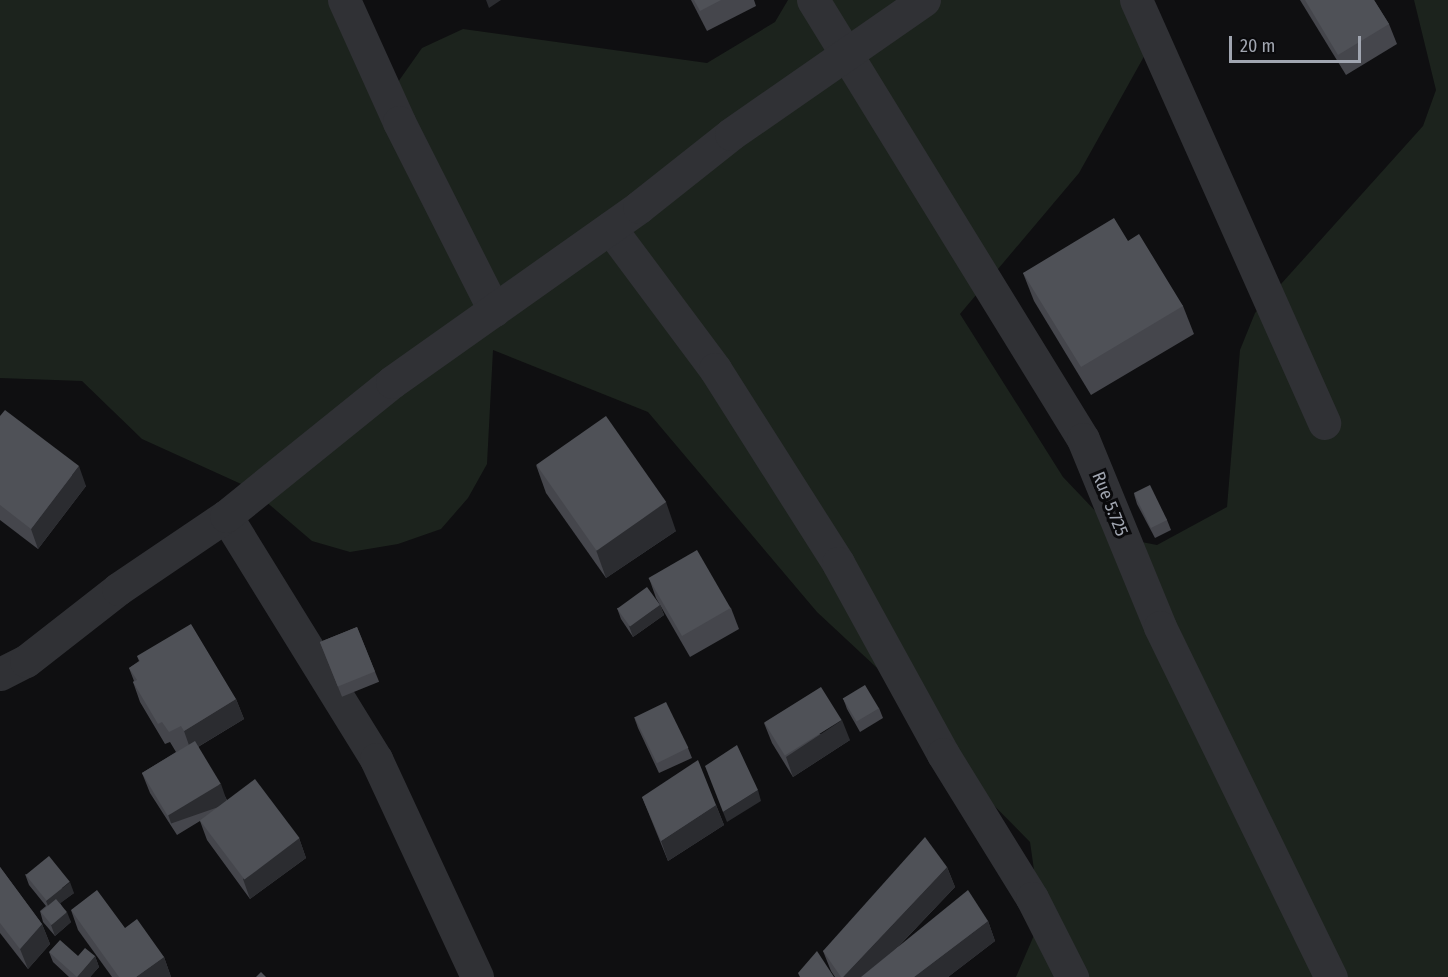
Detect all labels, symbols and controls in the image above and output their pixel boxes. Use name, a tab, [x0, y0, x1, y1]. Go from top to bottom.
scale bar	[1232, 24, 1364, 62]
text: 20 m	[1240, 35, 1275, 57]
street label: Rue 5.725	[1087, 469, 1133, 539]

